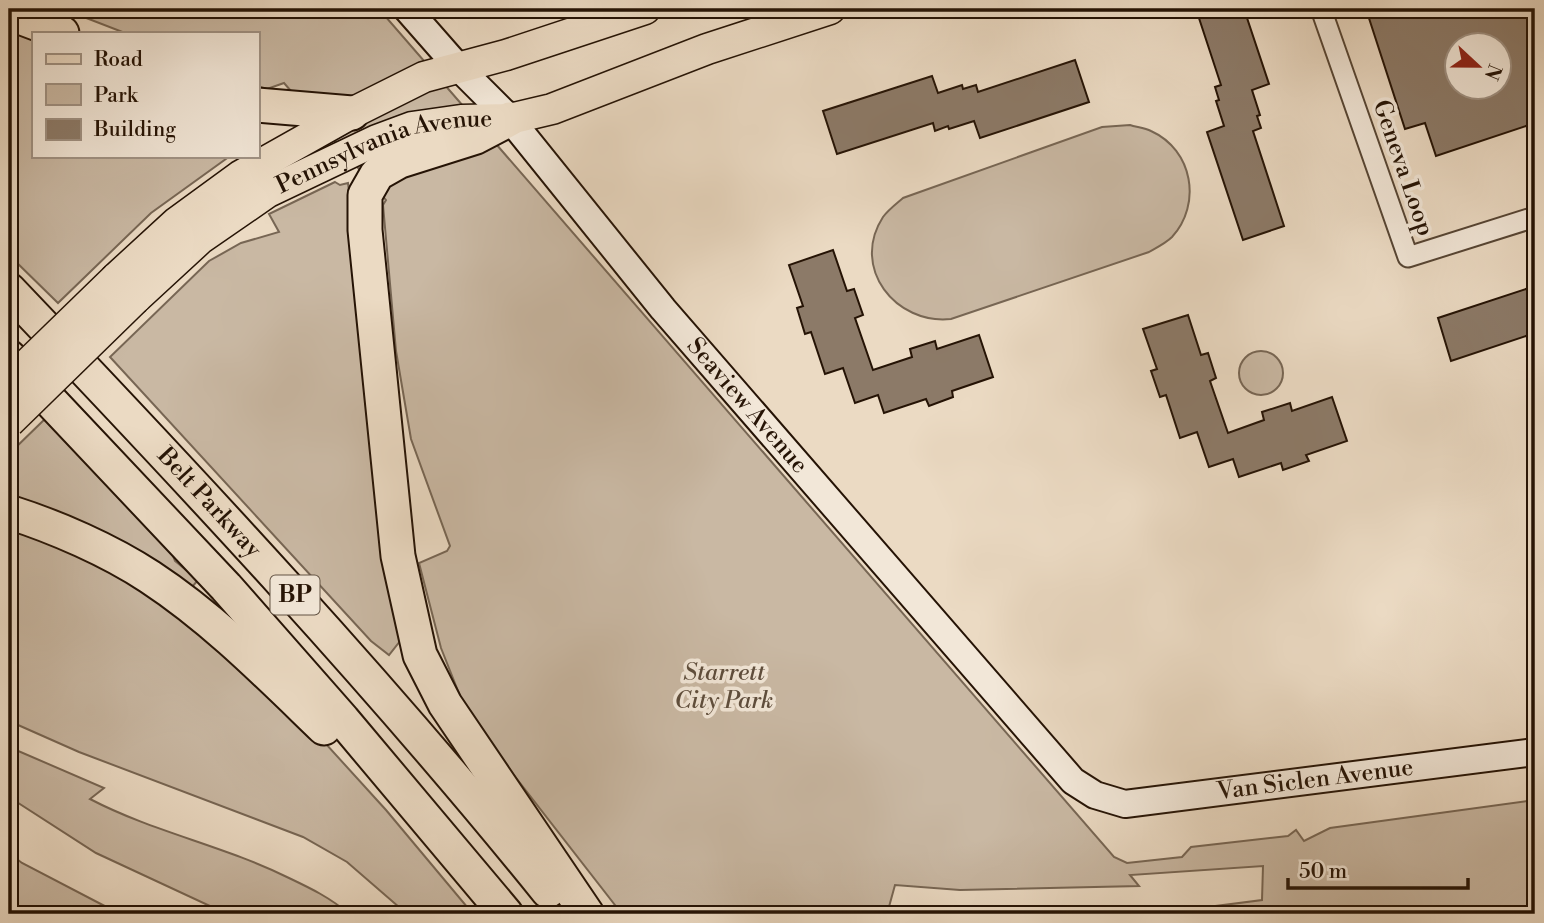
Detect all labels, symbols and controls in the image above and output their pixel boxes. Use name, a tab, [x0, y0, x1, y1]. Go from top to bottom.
legend	[32, 32, 259, 158]
north arrow	[1442, 32, 1512, 102]
text: Road	[94, 47, 143, 73]
text: N	[1479, 61, 1507, 83]
text: Park	[94, 83, 139, 109]
street label: Geneva Loop	[1366, 96, 1440, 240]
street label: Pennsylvania Avenue	[271, 104, 493, 201]
text: Building	[93, 117, 176, 143]
street label: Seaview Avenue	[680, 332, 814, 480]
street label: Belt Parkway	[150, 440, 268, 564]
road number: BP	[270, 576, 320, 614]
park label: Starrett City Park	[675, 658, 773, 716]
street label: Van Siclen Avenue	[1214, 753, 1415, 807]
scale bar	[1288, 846, 1469, 890]
text: 50 m	[1299, 859, 1347, 885]

